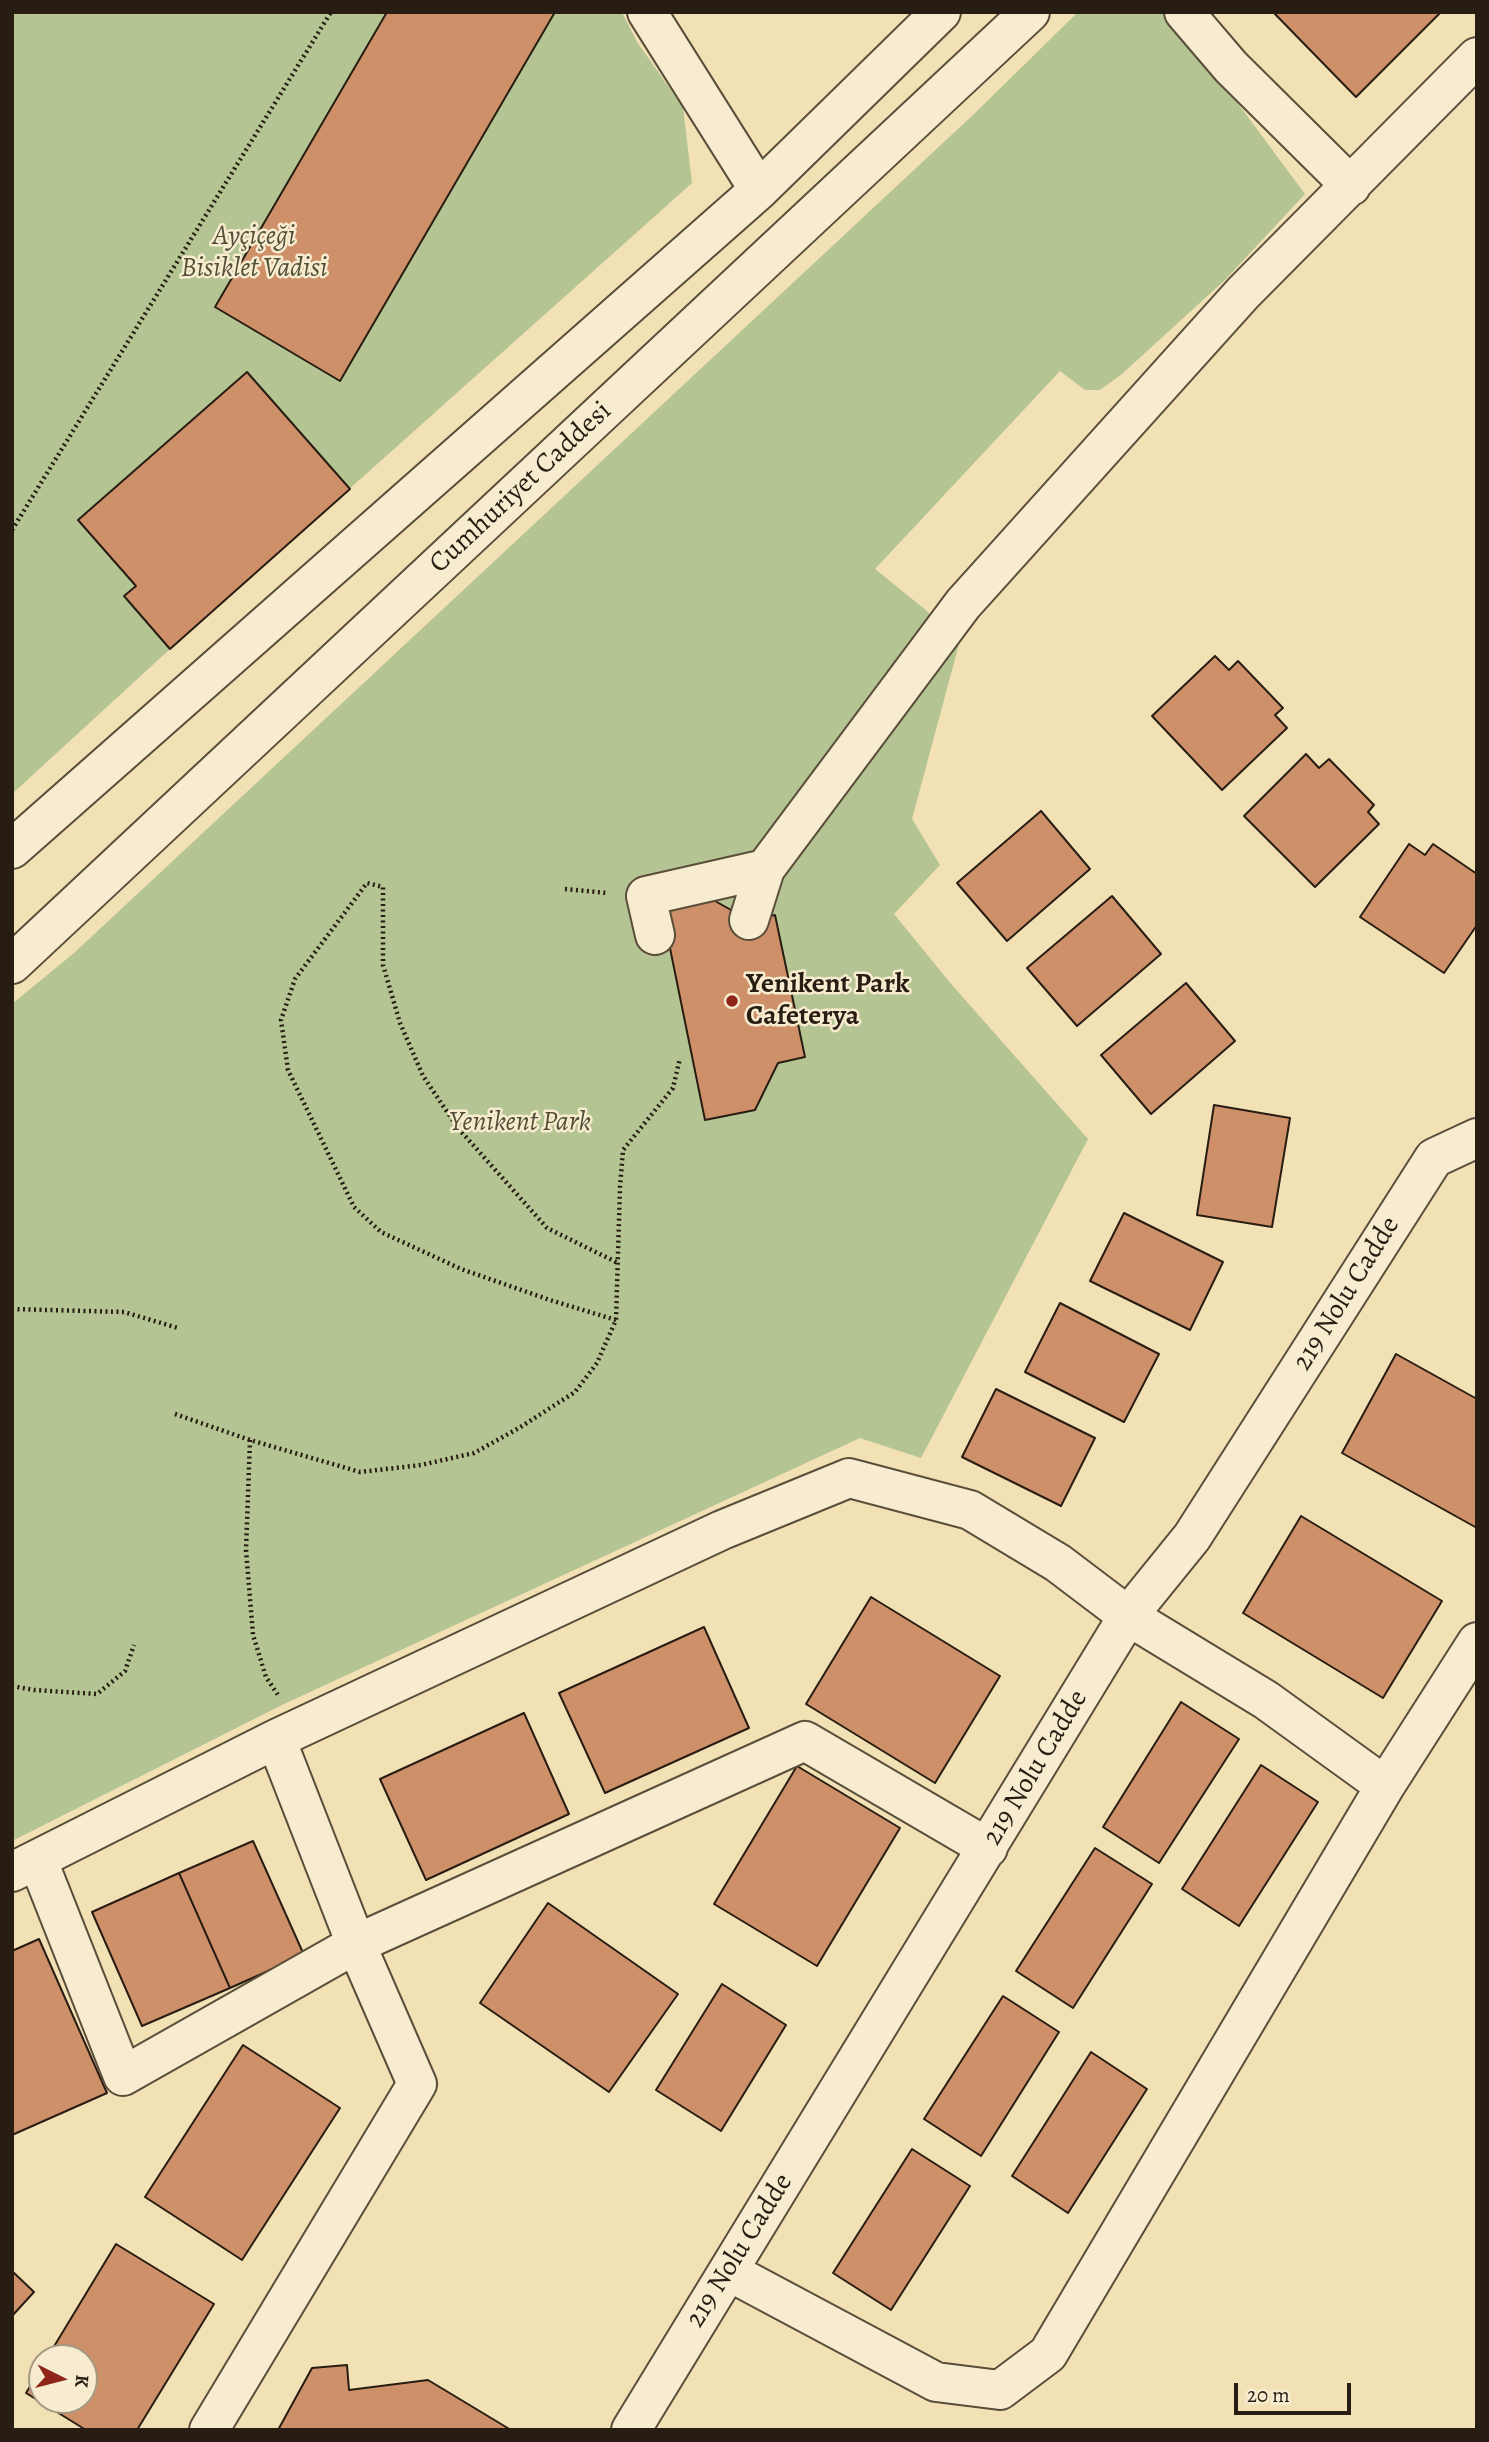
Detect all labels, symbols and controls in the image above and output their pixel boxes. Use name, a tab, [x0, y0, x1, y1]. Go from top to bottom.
park label: Ayçiçeği Bisiklet Vadisi	[181, 220, 327, 286]
street label: Cumhuriyet Caddesi	[423, 395, 619, 581]
place label: Yenikent Park Cafeterya	[746, 968, 910, 1034]
marker: Yenikent Park Cafeterya	[724, 993, 740, 1009]
park label: Yenikent Park	[449, 1106, 591, 1140]
street label: 219 Nolu Cadde	[1286, 1211, 1408, 1377]
street label: 219 Nolu Cadde	[976, 1684, 1096, 1852]
street label: 219 Nolu Cadde	[679, 2168, 801, 2334]
north arrow	[28, 2344, 98, 2414]
scale bar	[1237, 2368, 1354, 2412]
text: K	[68, 2373, 95, 2389]
text: 20 m	[1247, 2381, 1290, 2409]

